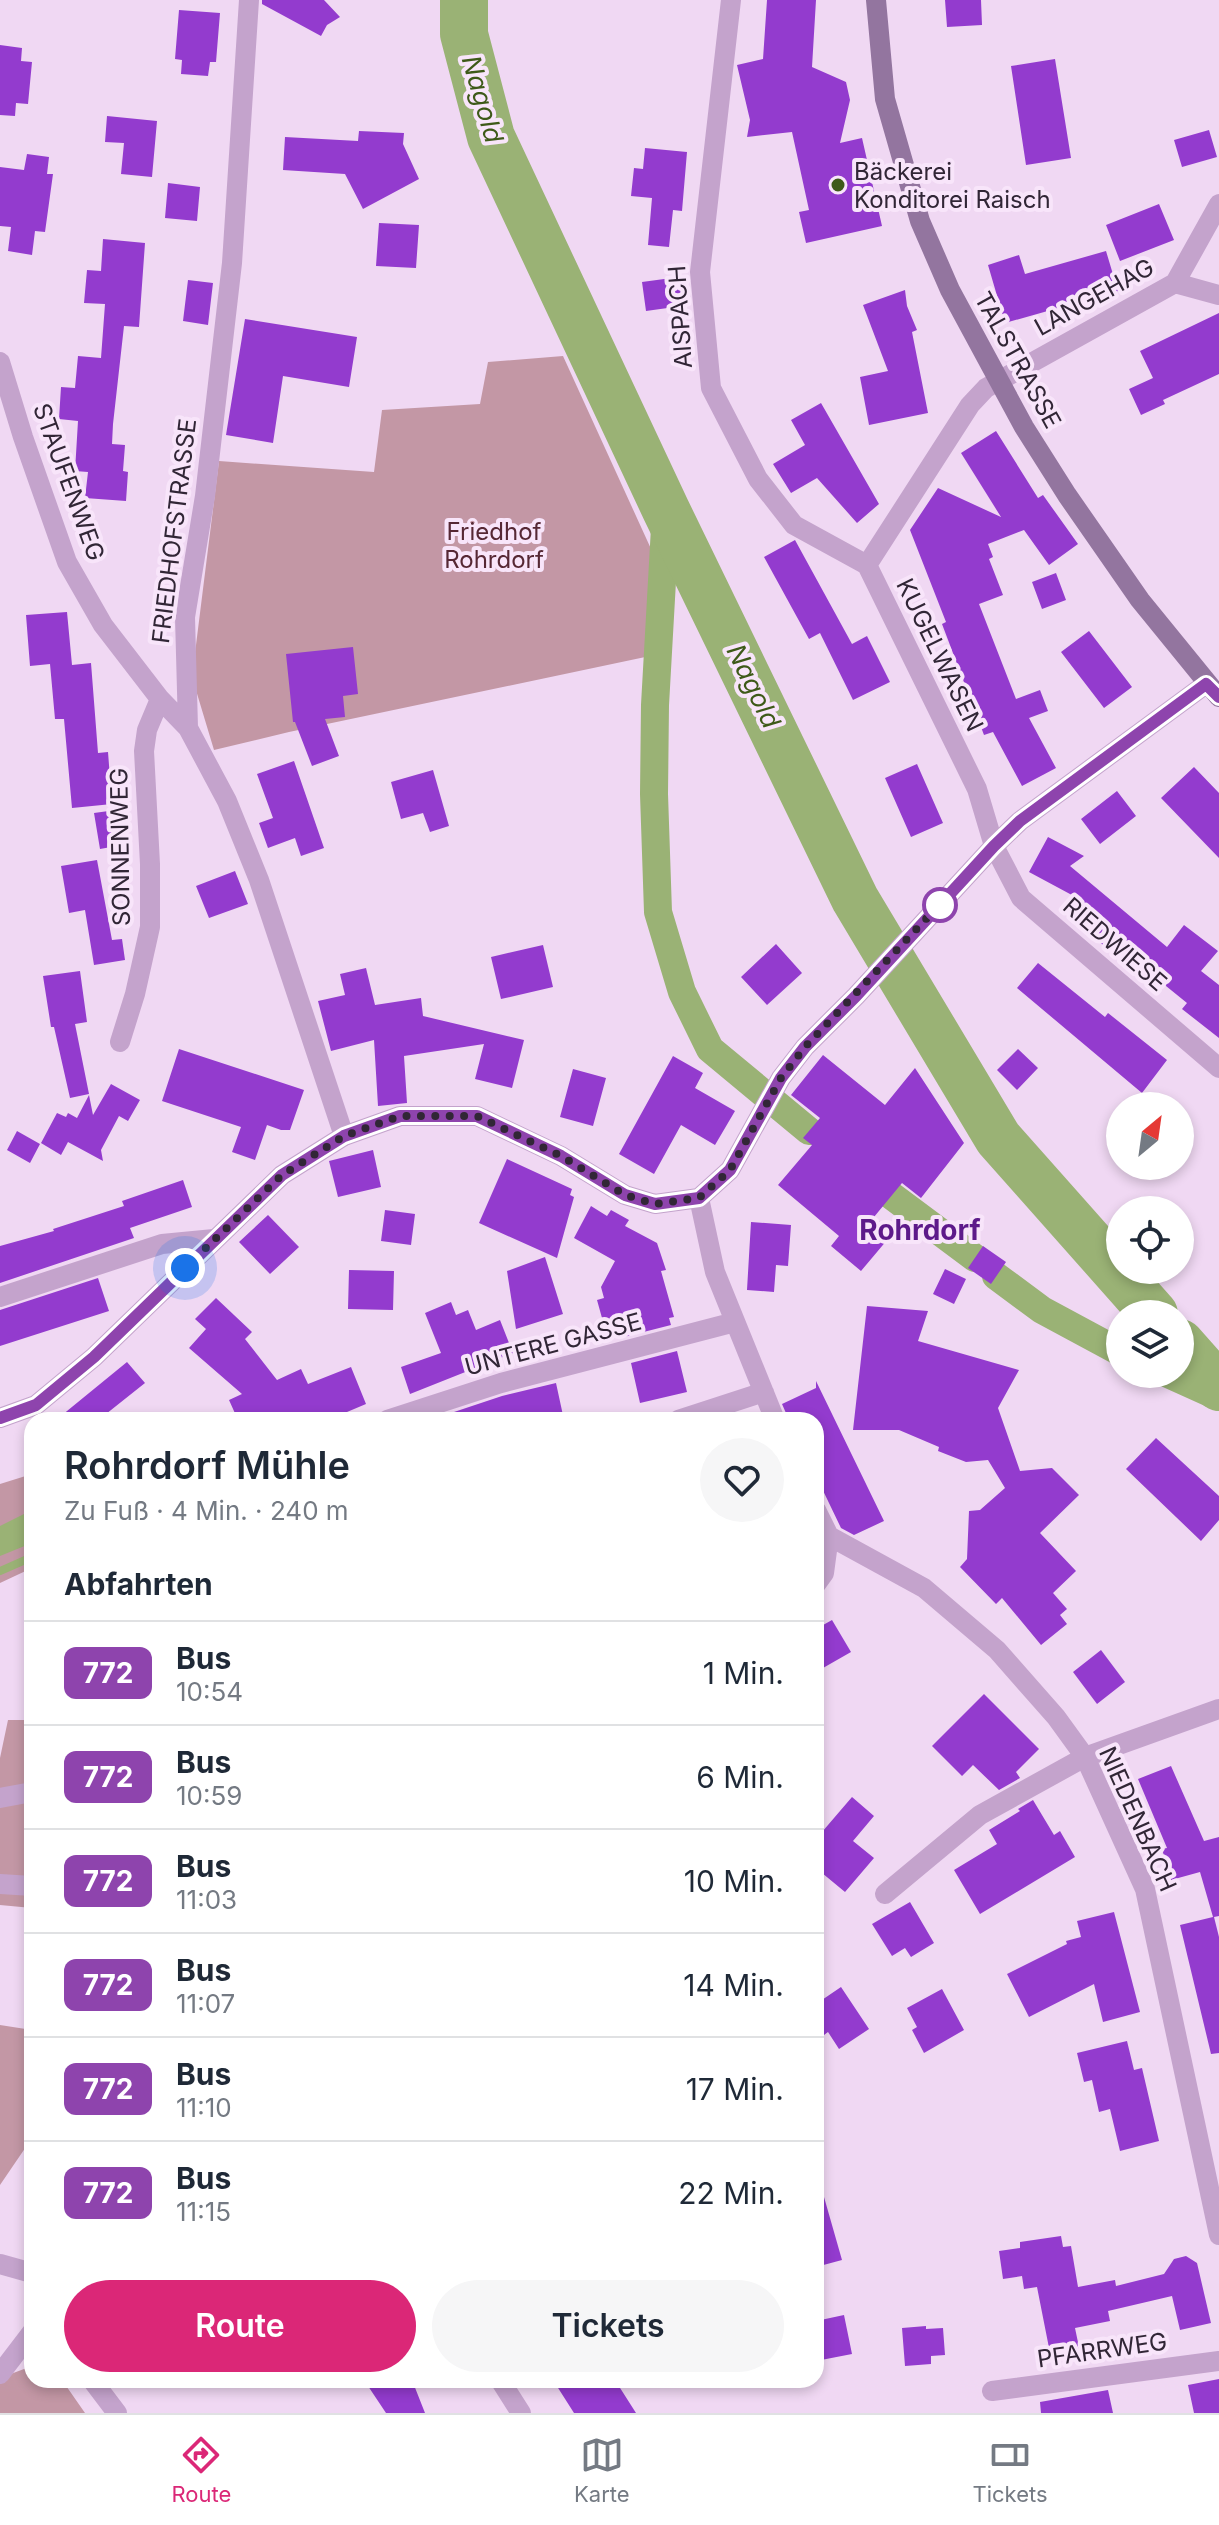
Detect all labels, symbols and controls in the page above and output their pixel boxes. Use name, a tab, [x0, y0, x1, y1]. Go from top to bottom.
water label: Nagold	[456, 52, 510, 146]
place label: Bäckerei Konditorei Raisch	[854, 157, 1051, 214]
marker: Bäckerei Konditorei Raisch	[829, 176, 847, 194]
street label: LANGEHAG	[1029, 252, 1159, 342]
street label: AISPACH	[662, 265, 698, 369]
street label: TALSTRASSE	[969, 287, 1067, 433]
street label: STAUFENWEG	[27, 399, 111, 565]
street label: FRIEDHOFSTRASSE	[146, 417, 202, 645]
park label: Friedhof Rohrdorf	[444, 517, 544, 574]
street label: KUGELWASEN	[890, 574, 990, 736]
water label: Nagold	[720, 639, 788, 733]
street label: SONNENWEG	[104, 768, 136, 926]
unlabelled marker	[923, 888, 957, 922]
street label: RIEDWIESE	[1057, 891, 1173, 997]
north arrow	[1106, 1092, 1194, 1180]
map controls	[1106, 1092, 1194, 1388]
button: locate	[1106, 1196, 1194, 1284]
district label: Rohrdorf	[859, 1213, 981, 1247]
your location	[165, 1248, 205, 1288]
button: layers	[1106, 1300, 1194, 1388]
street label: UNTERE GASSE	[462, 1306, 644, 1382]
button: heart	[700, 1438, 784, 1522]
text: Rohrdorf Mühle	[64, 1442, 350, 1488]
text: Zu Fuß · 4 Min. · 240 m	[64, 1495, 349, 1526]
text: Abfahrten	[64, 1566, 213, 1602]
text: Bus	[176, 1640, 231, 1676]
text: 1 Min.	[703, 1655, 784, 1691]
text: 772	[83, 1656, 133, 1690]
text: 10:54	[176, 1676, 243, 1707]
street label: NIEDENBACH	[1093, 1742, 1183, 1896]
text: Bus	[176, 1744, 231, 1780]
text: 6 Min.	[696, 1759, 784, 1795]
text: 772	[83, 1760, 133, 1794]
text: 10:59	[176, 1780, 242, 1811]
text: Bus	[176, 1848, 231, 1884]
text: 10 Min.	[684, 1863, 784, 1899]
text: 772	[83, 1864, 133, 1898]
text: 11:03	[176, 1884, 237, 1915]
text: Bus	[176, 1952, 231, 1988]
text: 14 Min.	[683, 1967, 784, 2003]
text: 772	[83, 1968, 133, 2002]
text: 11:07	[176, 1988, 235, 2019]
text: Bus	[176, 2056, 231, 2092]
text: 17 Min.	[686, 2071, 784, 2107]
text: 772	[83, 2072, 133, 2106]
text: 11:10	[176, 2092, 232, 2123]
text: Bus	[176, 2160, 231, 2196]
text: 22 Min.	[678, 2175, 784, 2211]
text: 772	[83, 2176, 133, 2210]
text: 11:15	[176, 2196, 231, 2227]
button: Route	[64, 2280, 416, 2372]
button: Tickets	[432, 2280, 784, 2372]
street label: PFARRWEG	[1035, 2327, 1169, 2373]
tab: Route	[171, 2433, 231, 2507]
tab: Karte	[574, 2433, 630, 2507]
tab: Tickets	[972, 2433, 1048, 2507]

